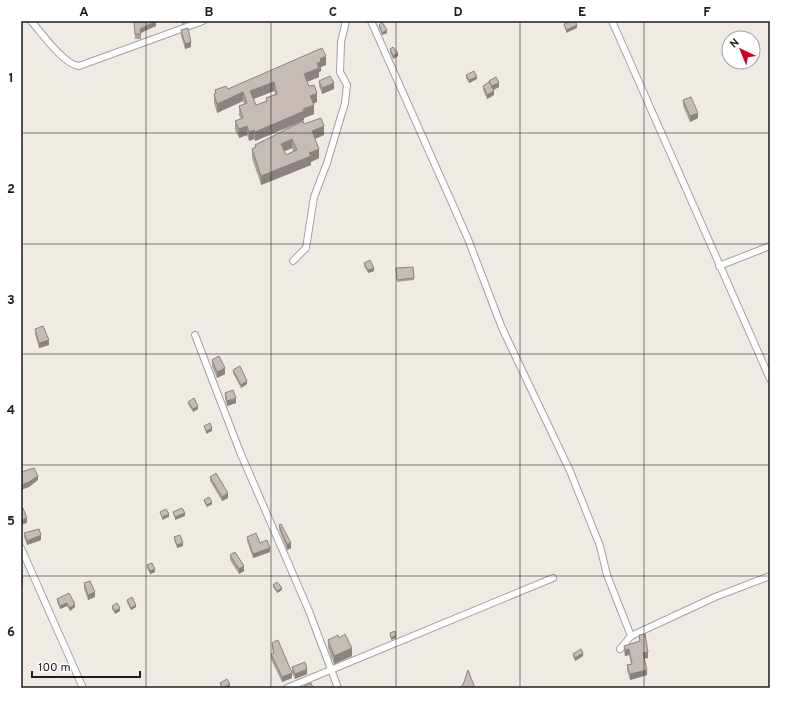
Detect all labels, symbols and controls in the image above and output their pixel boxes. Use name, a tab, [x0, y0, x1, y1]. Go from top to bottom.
text: A	[79, 5, 89, 21]
text: B	[205, 5, 214, 21]
text: C	[329, 5, 337, 21]
text: D	[453, 5, 463, 21]
text: E	[578, 5, 586, 21]
text: F	[703, 5, 711, 21]
north arrow	[721, 30, 761, 70]
text: N	[727, 36, 742, 51]
text: 1	[8, 71, 14, 87]
text: 2	[7, 182, 15, 198]
text: 3	[7, 293, 15, 309]
text: 4	[7, 403, 15, 419]
text: 5	[7, 514, 15, 530]
text: 6	[7, 625, 15, 641]
scale bar	[32, 653, 140, 679]
text: 100 m	[38, 660, 71, 676]

